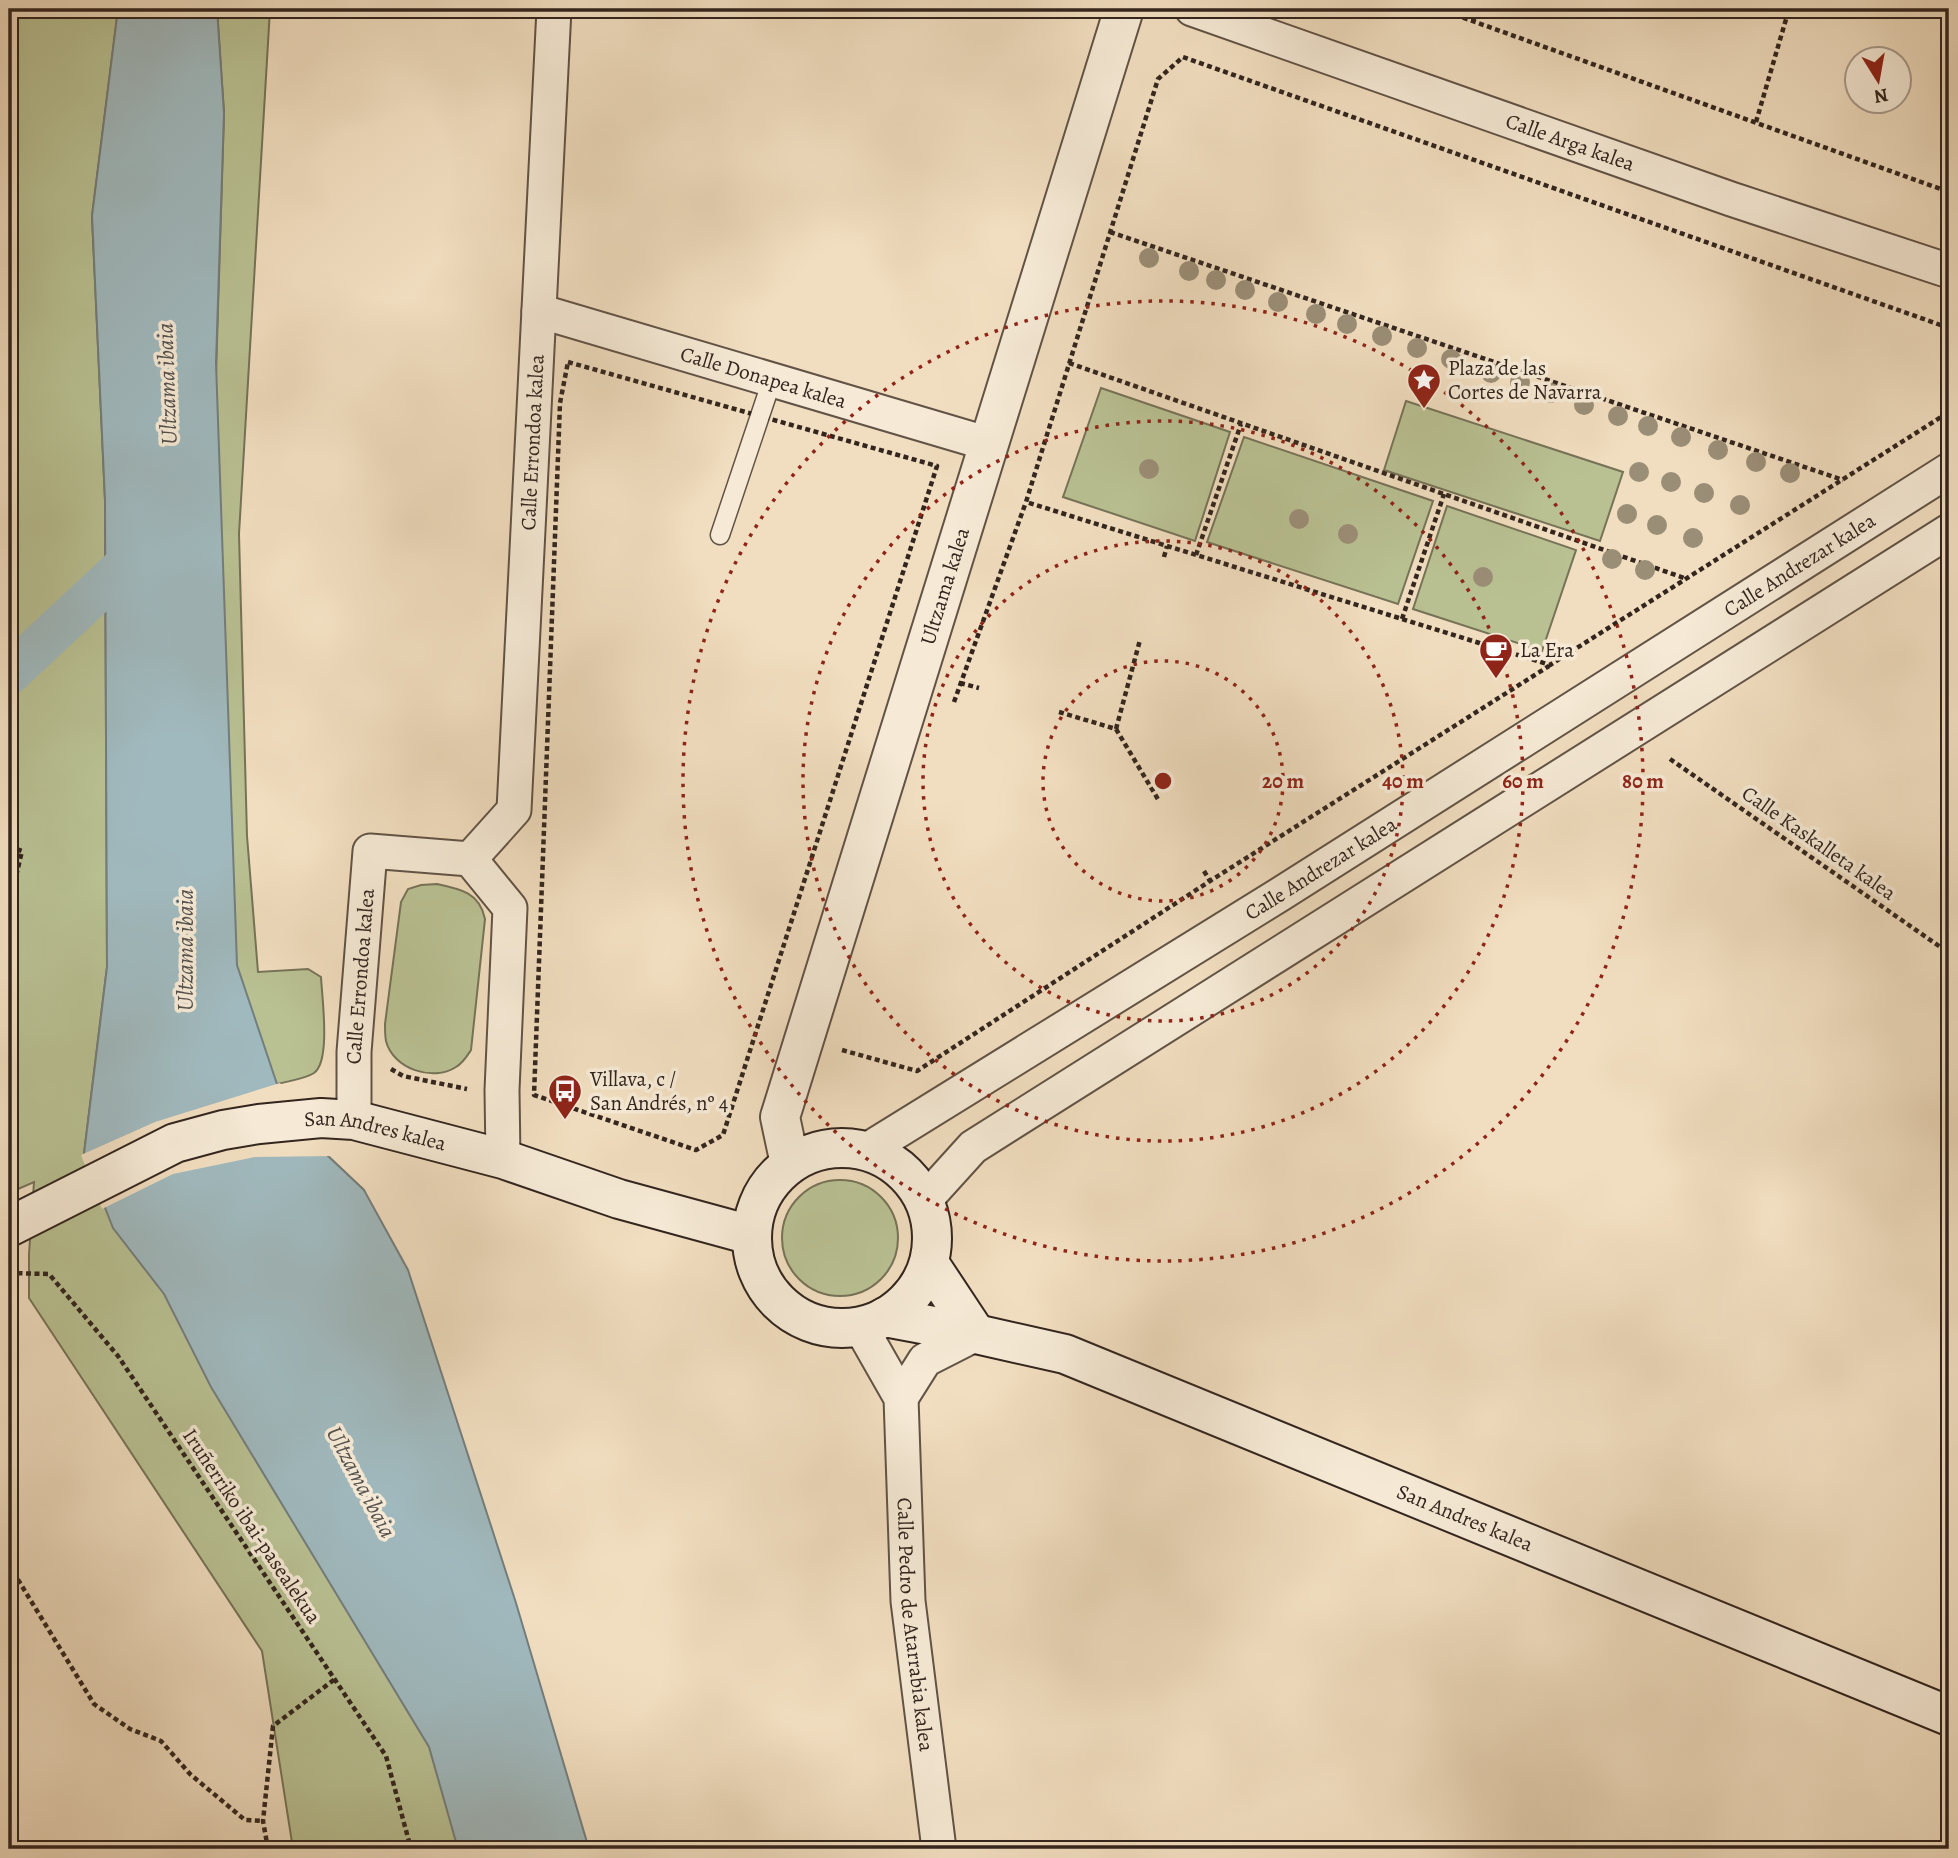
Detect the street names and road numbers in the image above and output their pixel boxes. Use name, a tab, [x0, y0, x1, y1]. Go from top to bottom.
street label: Calle Arga kalea	[1502, 107, 1639, 178]
street label: Calle Donapea kalea	[677, 340, 850, 415]
street label: Calle Errondoa kalea	[514, 353, 551, 531]
street label: Calle Andrezar kalea	[1718, 506, 1881, 623]
street label: Ultzama kalea	[913, 524, 976, 648]
street label: Calle Kaskalleta kalea	[1736, 779, 1902, 907]
street label: Calle Andrezar kalea	[1239, 810, 1402, 927]
street label: Calle Errondoa kalea	[340, 887, 381, 1064]
street label: San Andres kalea	[303, 1104, 449, 1158]
street label: Iruñerriko ibai-pasealekua	[176, 1423, 328, 1629]
street label: San Andres kalea	[1393, 1477, 1538, 1558]
street label: Calle Pedro de Atarrabia kalea	[890, 1497, 941, 1753]

